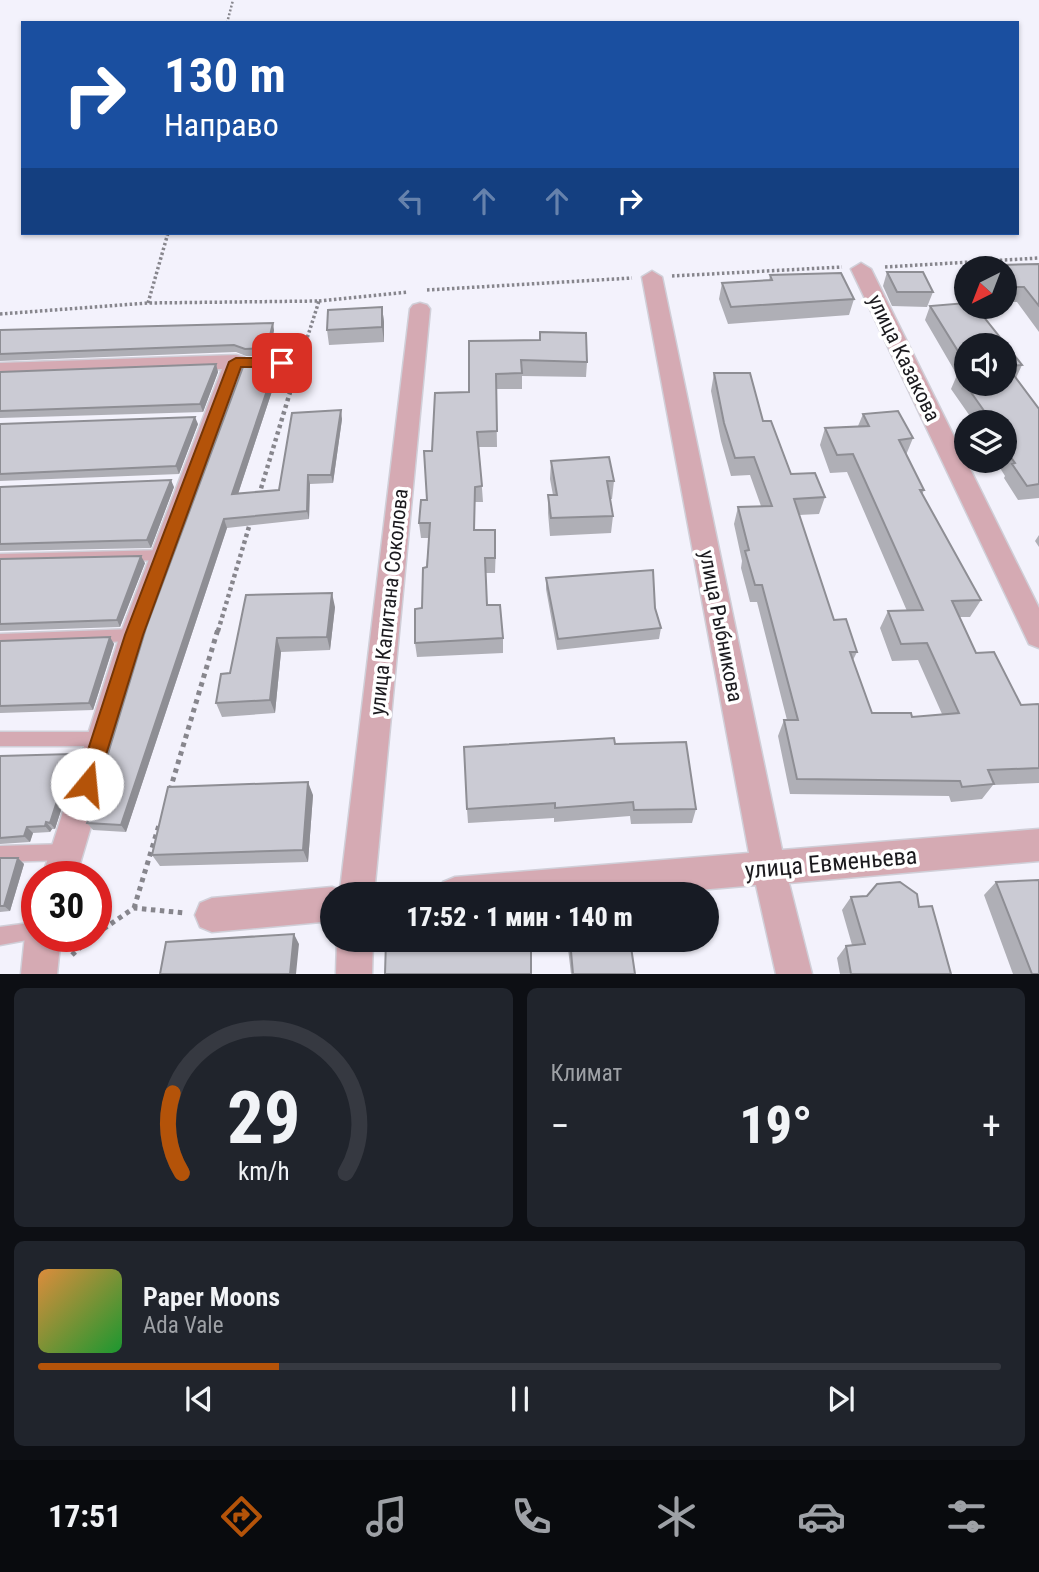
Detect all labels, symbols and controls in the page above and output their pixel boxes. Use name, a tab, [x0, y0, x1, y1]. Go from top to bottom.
text: 130 m	[164, 47, 286, 104]
icon: right	[49, 49, 140, 140]
text: Направо	[164, 106, 279, 144]
icon: left	[392, 182, 430, 220]
icon: ahead	[465, 182, 503, 220]
icon: ahead	[538, 182, 576, 220]
icon: right	[611, 182, 649, 220]
north arrow	[954, 256, 1017, 318]
map controls	[954, 256, 1017, 473]
street label: улица Казакова	[863, 291, 945, 425]
pin	[252, 333, 312, 393]
button: sound	[954, 333, 1017, 396]
icon: arrive	[263, 344, 301, 382]
button: layers	[954, 410, 1017, 473]
street label: улица Капитана Соколова	[365, 487, 413, 717]
street label: улица Рыбникова	[695, 548, 747, 704]
position arrow	[50, 747, 124, 821]
street label: улица Евменьева	[744, 842, 918, 884]
speed limit sign: 30	[21, 861, 112, 952]
text: 17:52 · 1 мин · 140 m	[406, 902, 633, 932]
text: Климат	[551, 1060, 622, 1087]
text: 29	[226, 1076, 300, 1162]
text: 19°	[739, 1095, 812, 1156]
text: −	[551, 1104, 570, 1148]
text: +	[982, 1104, 1001, 1148]
text: km/h	[238, 1157, 289, 1186]
text: Paper Moons	[143, 1282, 280, 1312]
text: Ada Vale	[143, 1312, 223, 1339]
icon: previous	[180, 1380, 218, 1418]
icon: pause	[501, 1380, 539, 1418]
icon: next	[822, 1380, 860, 1418]
icon: directions	[217, 1492, 266, 1541]
icon: music	[362, 1492, 411, 1541]
icon: phone	[507, 1492, 556, 1541]
icon: climate	[652, 1492, 701, 1541]
icon: car	[797, 1492, 846, 1541]
icon: filters	[942, 1492, 991, 1541]
text: 17:51	[48, 1497, 121, 1535]

